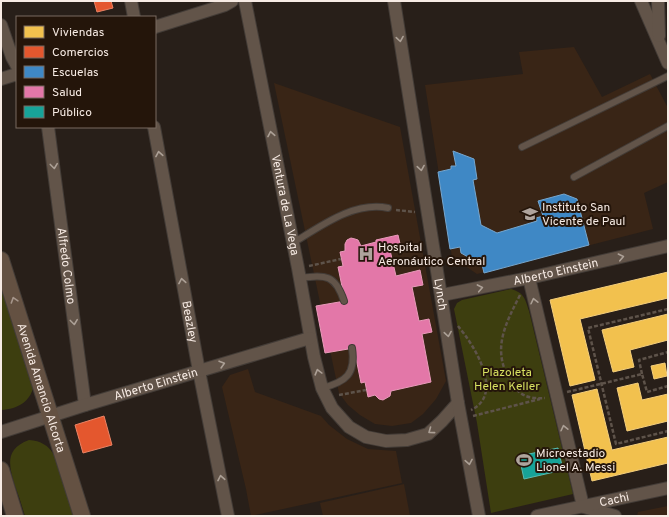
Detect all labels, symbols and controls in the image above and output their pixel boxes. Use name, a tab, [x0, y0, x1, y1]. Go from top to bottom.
legend	[16, 16, 156, 128]
text: Viviendas	[52, 25, 104, 41]
one-way arrow	[395, 36, 404, 43]
text: Comercios	[52, 45, 109, 61]
text: Escuelas	[52, 65, 99, 81]
text: Salud	[52, 85, 82, 101]
text: Público	[52, 105, 92, 121]
one-way arrow	[268, 131, 276, 138]
one-way arrow	[155, 150, 164, 157]
street label: Ventura de La Vega	[267, 153, 302, 257]
one-way arrow	[49, 163, 58, 169]
one-way arrow	[416, 165, 425, 171]
place label: Instituto San Vicente de Paul	[542, 200, 625, 230]
school or university icon: Instituto San Vicente de Paul	[521, 205, 539, 223]
street label: Alfredo Colmo	[52, 226, 79, 306]
place label: Hospital Aeronáutico Central	[378, 240, 485, 270]
hospital icon: Hospital Aeronáutico Central	[357, 245, 375, 263]
one-way arrow	[617, 253, 624, 262]
street label: Alberto Einstein	[512, 255, 600, 290]
street label: Lynch	[429, 277, 450, 312]
one-way arrow	[179, 278, 187, 285]
one-way arrow	[477, 284, 483, 292]
one-way arrow	[10, 296, 19, 303]
one-way arrow	[530, 298, 538, 304]
street label: Beazley	[177, 300, 201, 344]
one-way arrow	[69, 319, 78, 325]
street label: Avenida Amancio Alcorta	[12, 321, 68, 455]
one-way arrow	[443, 331, 452, 337]
one-way arrow	[219, 360, 226, 369]
street label: Alberto Einstein	[112, 365, 200, 405]
park label: Plazoleta Helen Keller	[474, 365, 540, 395]
one-way arrow	[315, 369, 323, 375]
one-way arrow	[560, 424, 569, 431]
one-way arrow	[428, 426, 435, 433]
place label: Microestadio Lionel A. Messi	[536, 446, 615, 476]
sports icon: Microestadio Lionel A. Messi	[515, 451, 533, 469]
one-way arrow	[464, 459, 473, 465]
one-way arrow	[217, 475, 225, 481]
street label: Cachi	[598, 489, 631, 511]

